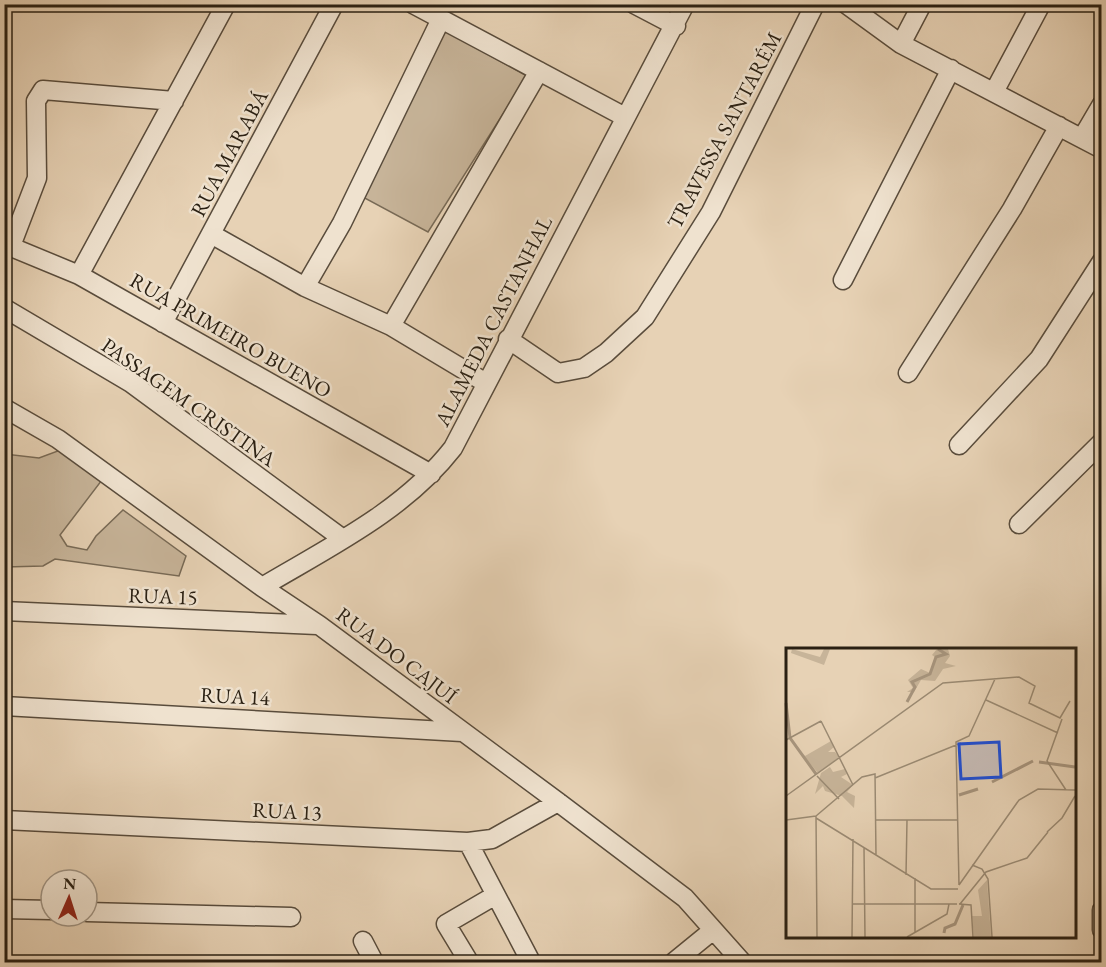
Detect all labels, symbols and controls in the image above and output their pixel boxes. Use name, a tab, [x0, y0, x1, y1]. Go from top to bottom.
street label: TRAVESSA SANTARÉM	[661, 27, 787, 233]
street label: RUA MARABÁ	[184, 85, 274, 221]
street label: ALAMEDA CASTANHAL	[428, 211, 558, 432]
street label: RUA PRIMEIRO BUENO	[125, 266, 337, 404]
street label: PASSAGEM CRISTINA	[96, 332, 282, 473]
street label: RUA 15	[128, 581, 198, 611]
street label: RUA DO CAJUÍ	[331, 601, 463, 709]
inset map	[786, 648, 1076, 937]
street label: RUA 14	[200, 681, 271, 711]
street label: RUA 13	[252, 796, 322, 826]
north arrow	[39, 868, 99, 928]
text: N	[63, 873, 77, 894]

